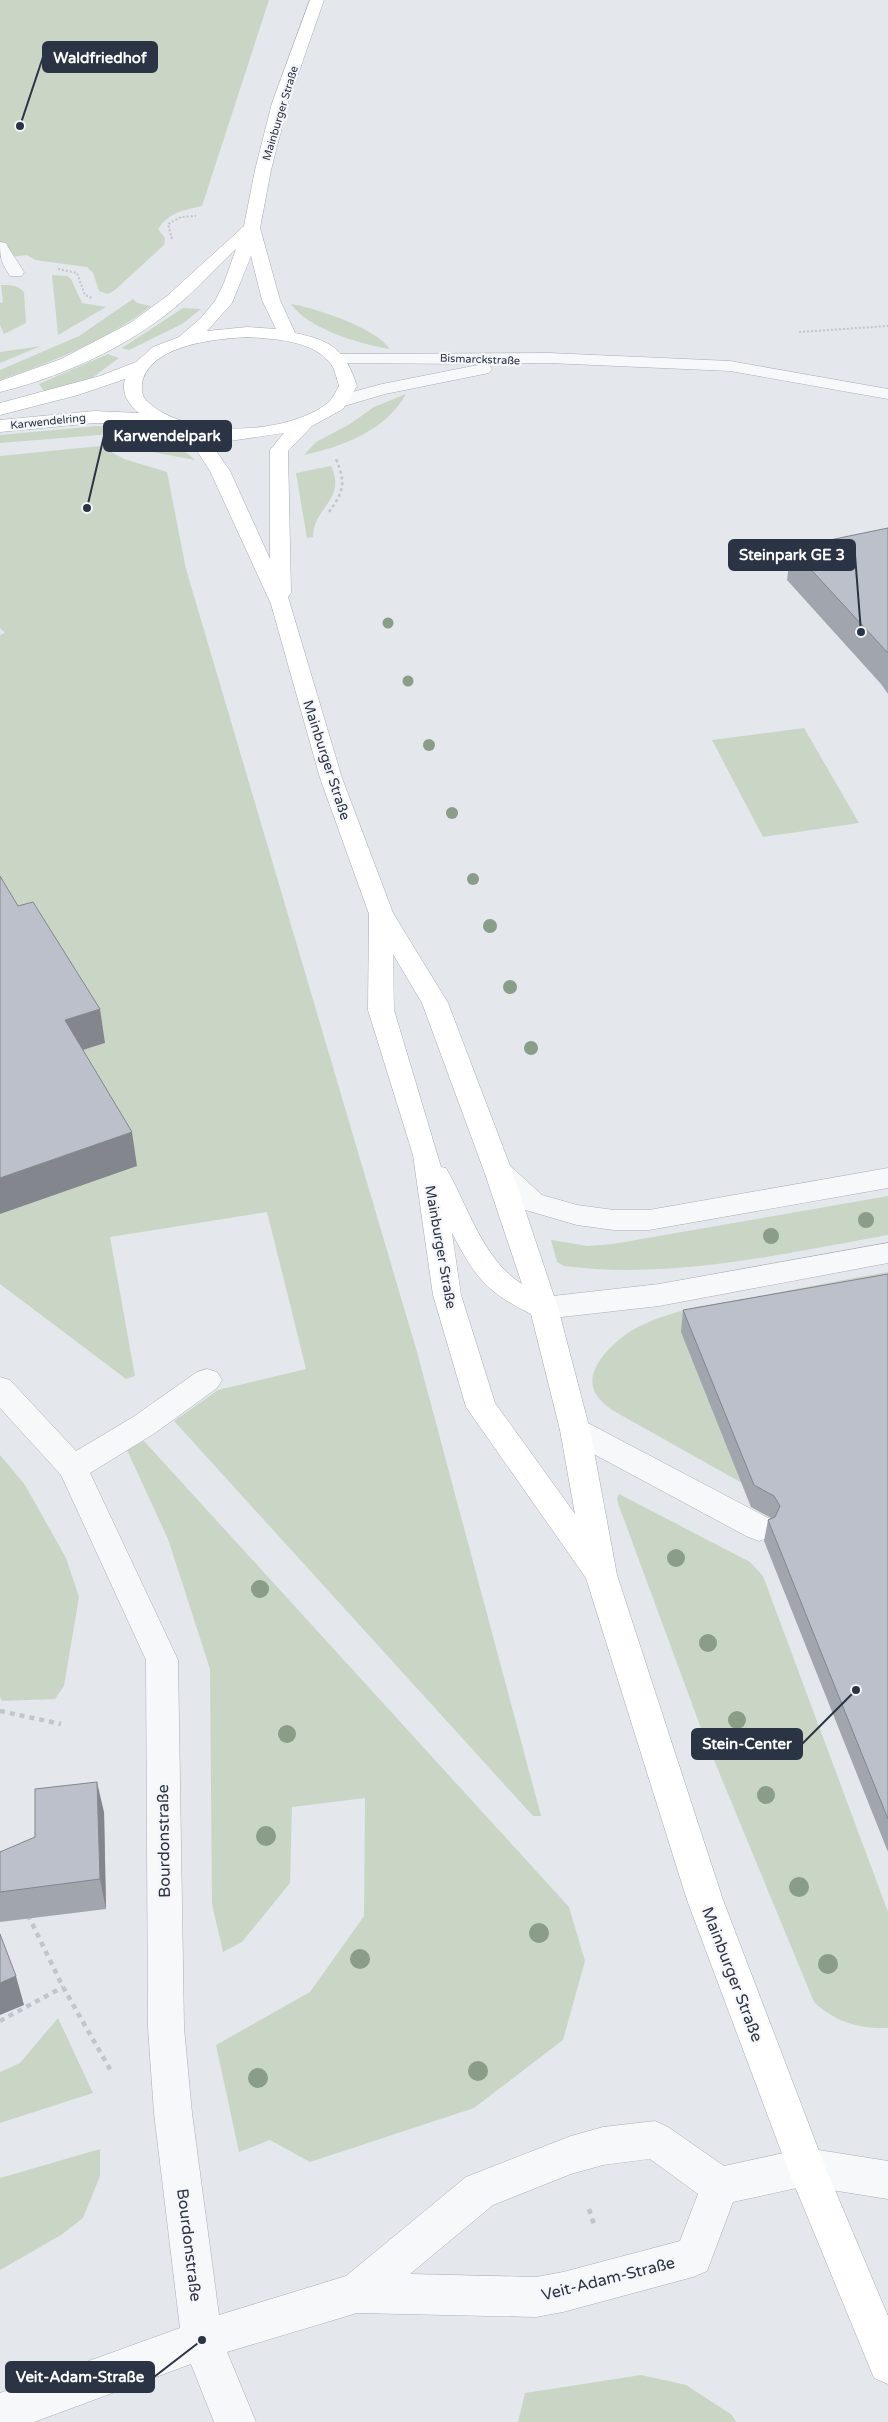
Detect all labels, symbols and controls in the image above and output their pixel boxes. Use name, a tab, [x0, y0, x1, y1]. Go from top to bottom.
callout: Waldfriedhof	[43, 42, 157, 72]
text: Waldfriedhof	[53, 49, 147, 67]
street label: Mainburger Straße	[260, 64, 301, 162]
street label: Bismarckstraße	[440, 352, 520, 367]
street label: Karwendelring	[10, 411, 86, 432]
callout: Karwendelpark	[104, 421, 231, 451]
text: Karwendelpark	[113, 427, 221, 446]
callout: Steinpark GE 3	[729, 540, 855, 570]
text: Steinpark GE 3	[739, 546, 845, 565]
street label: Mainburger Straße	[299, 698, 354, 822]
street label: Mainburger Straße	[421, 1184, 460, 1310]
callout: Stein-Center	[692, 1729, 802, 1759]
text: Stein-Center	[702, 1735, 792, 1753]
street label: Bourdonstraße	[153, 1784, 175, 1898]
street label: Mainburger Straße	[697, 1904, 767, 2045]
street label: Bourdonstraße	[172, 2188, 206, 2303]
street label: Veit-Adam-Straße	[539, 2253, 677, 2305]
callout: Veit-Adam-Straße	[6, 2362, 154, 2392]
text: Veit-Adam-Straße	[16, 2368, 145, 2386]

